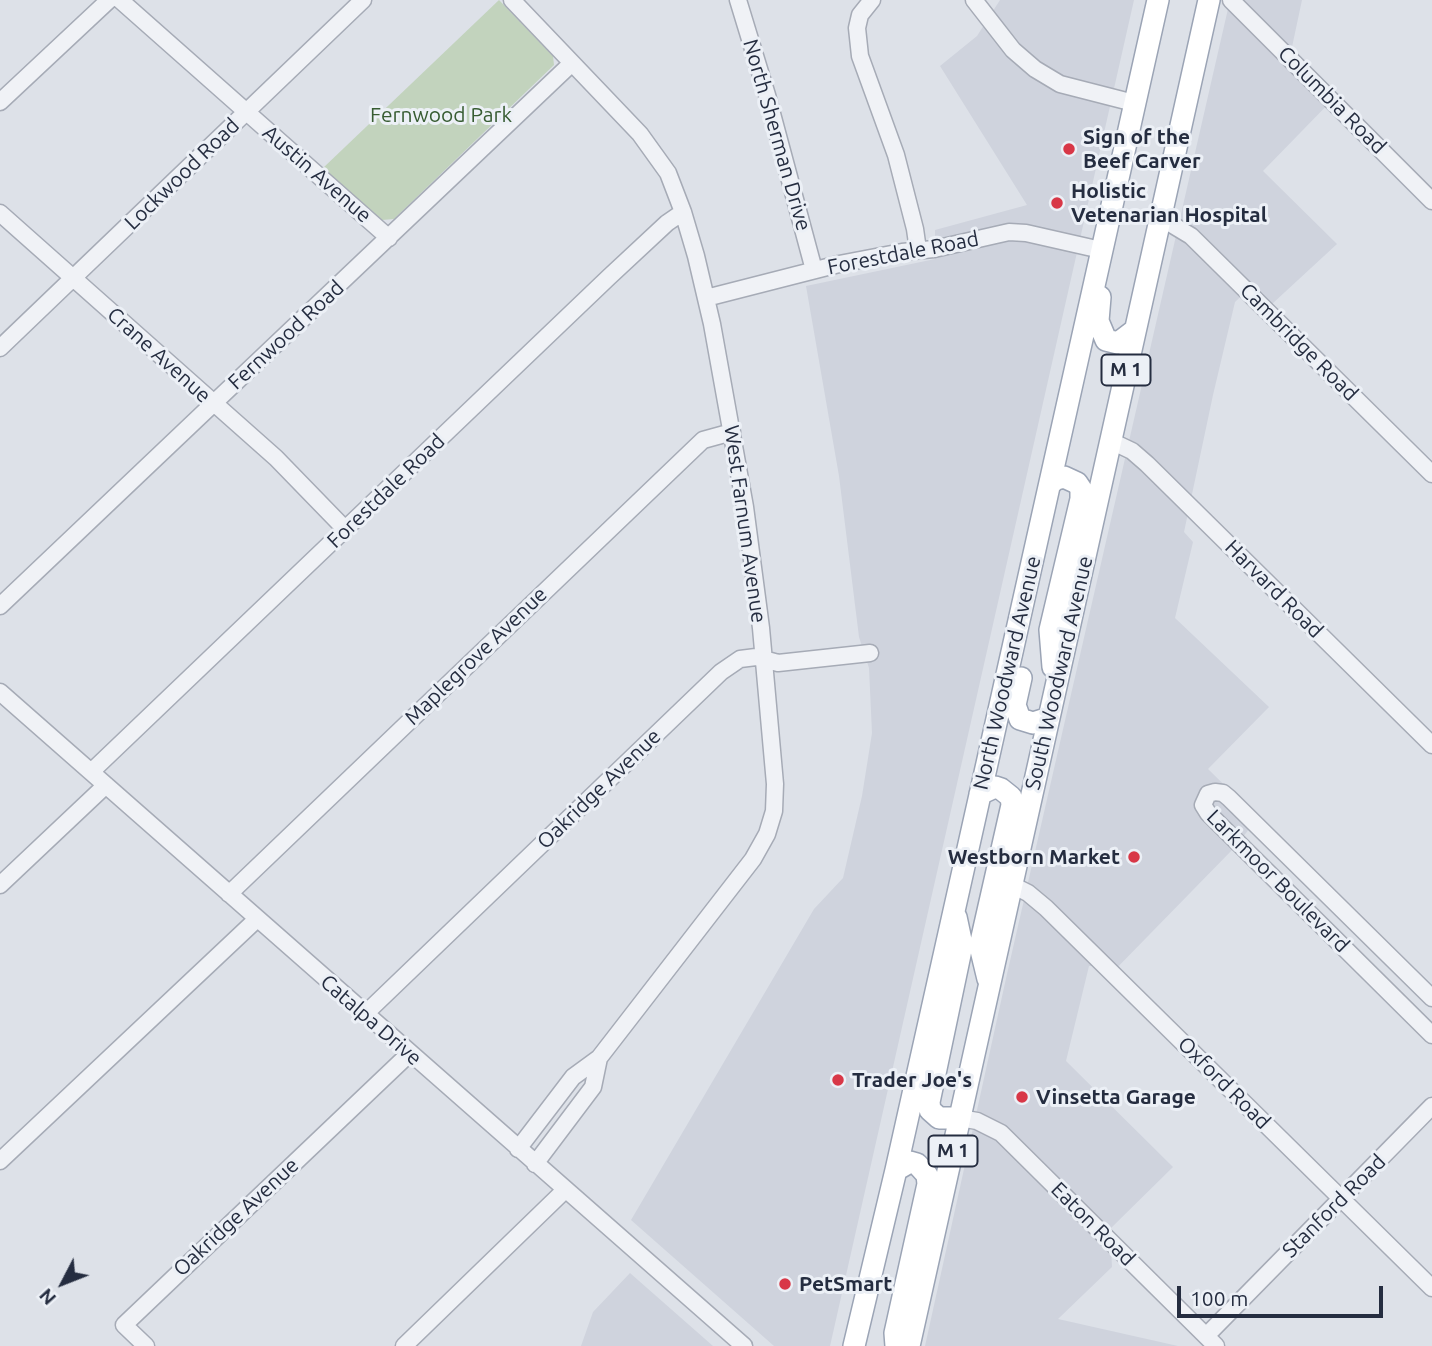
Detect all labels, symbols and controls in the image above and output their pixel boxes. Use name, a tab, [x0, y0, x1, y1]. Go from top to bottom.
street label: North Sherman Drive	[738, 36, 816, 234]
street label: Columbia Road	[1273, 41, 1391, 159]
park label: Fernwood Park	[370, 102, 512, 128]
street label: Lockwood Road	[119, 113, 245, 235]
street label: Austin Avenue	[258, 120, 376, 228]
place label: Sign of the Beef Carver	[1083, 124, 1201, 174]
marker: Sign of the Beef Carver	[1061, 141, 1077, 157]
place label: Holistic Vetenarian Hospital	[1071, 178, 1267, 228]
marker: Holistic Vetenarian Hospital	[1049, 195, 1065, 211]
street label: Forestdale Road	[825, 226, 981, 280]
street label: Fernwood Road	[223, 275, 349, 395]
street label: Cambridge Road	[1235, 278, 1363, 406]
street label: Crane Avenue	[102, 302, 216, 408]
road number: M 1	[1102, 354, 1150, 386]
street label: West Farnum Avenue	[719, 423, 771, 625]
street label: Forestdale Road	[322, 429, 450, 553]
street label: Harvard Road	[1220, 535, 1328, 643]
street label: North Woodward Avenue	[968, 554, 1046, 792]
street label: South Woodward Avenue	[1020, 554, 1098, 792]
street label: Maplegrove Avenue	[400, 582, 552, 730]
street label: Oakridge Avenue	[532, 724, 666, 854]
street label: Larkmoor Boulevard	[1201, 804, 1355, 958]
place label: Westborn Market	[948, 844, 1120, 870]
marker: Westborn Market	[1126, 849, 1142, 865]
street label: Catalpa Drive	[315, 969, 427, 1071]
street label: Oxford Road	[1172, 1031, 1276, 1135]
place label: Trader Joe's	[852, 1067, 972, 1093]
marker: Trader Joe's	[830, 1072, 846, 1088]
place label: Vinsetta Garage	[1036, 1084, 1196, 1110]
marker: Vinsetta Garage	[1014, 1089, 1030, 1105]
road number: M 1	[928, 1135, 978, 1166]
street label: Stanford Road	[1277, 1149, 1391, 1263]
street label: Oakridge Avenue	[168, 1152, 304, 1282]
street label: Eaton Road	[1046, 1177, 1140, 1271]
north arrow	[28, 1248, 98, 1318]
place label: PetSmart	[799, 1271, 892, 1297]
scale bar	[1180, 1272, 1386, 1316]
marker: PetSmart	[777, 1276, 793, 1292]
text: N	[34, 1284, 60, 1310]
text: 100 m	[1190, 1286, 1248, 1310]

